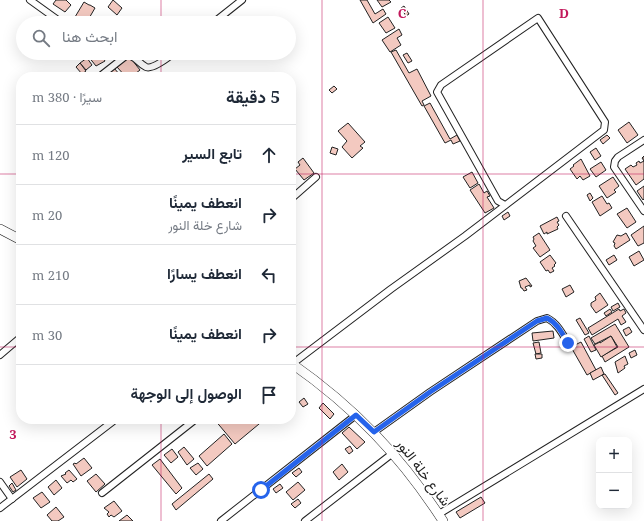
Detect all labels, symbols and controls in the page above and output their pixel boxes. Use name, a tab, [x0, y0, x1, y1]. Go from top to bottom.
text: C	[398, 4, 407, 22]
text: D	[559, 4, 569, 22]
search box	[16, 16, 296, 60]
text: ابحث هنا	[62, 26, 117, 46]
icon: search	[30, 27, 52, 49]
text: 5 دقيقة	[226, 85, 280, 108]
text: سيرًا · 380 m	[32, 88, 102, 106]
text: تابع السير	[182, 143, 242, 163]
icon: ahead	[258, 144, 280, 166]
text: 120 m	[32, 146, 70, 164]
text: انعطف يمينًا	[169, 192, 242, 212]
icon: right	[258, 204, 280, 226]
text: 20 m	[32, 206, 62, 224]
text: شارع خلة النور	[168, 216, 242, 234]
text: انعطف يسارًا	[167, 263, 242, 283]
icon: left	[258, 264, 280, 286]
text: 210 m	[32, 266, 70, 284]
text: انعطف يمينًا	[169, 323, 242, 343]
icon: right	[258, 324, 280, 346]
text: 30 m	[32, 326, 62, 344]
route end	[559, 334, 577, 352]
text: الوصول إلى الوجهة	[131, 383, 242, 403]
icon: arrive	[258, 384, 280, 406]
text: 3	[9, 425, 17, 443]
street label: شارع خلة النور	[390, 434, 456, 511]
map controls	[596, 437, 632, 509]
button: +	[596, 437, 632, 473]
button: −	[596, 473, 632, 509]
route start	[252, 481, 270, 499]

